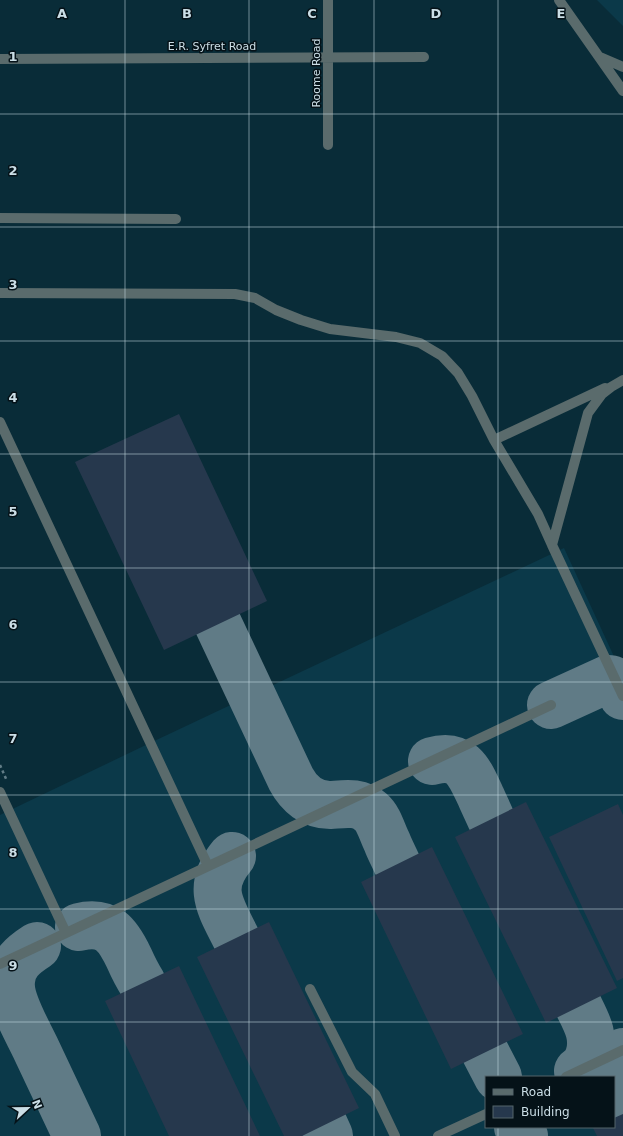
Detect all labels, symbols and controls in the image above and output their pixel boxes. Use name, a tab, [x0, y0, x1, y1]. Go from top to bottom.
text: A	[57, 6, 67, 21]
text: B	[182, 6, 192, 21]
text: C	[307, 6, 317, 21]
text: D	[431, 6, 442, 21]
text: E	[557, 6, 565, 21]
street label: Roome Road	[310, 38, 323, 108]
street label: E.R. Syfret Road	[168, 40, 256, 53]
text: 1	[8, 49, 18, 64]
text: 2	[8, 163, 18, 178]
text: 3	[8, 277, 18, 292]
text: 4	[8, 390, 18, 405]
text: 5	[8, 504, 18, 519]
text: 6	[8, 617, 18, 632]
text: 7	[8, 731, 18, 746]
text: 8	[8, 845, 18, 860]
text: 9	[8, 958, 18, 973]
legend	[485, 1076, 615, 1128]
text: Road	[521, 1085, 551, 1099]
north arrow	[8, 1088, 48, 1128]
text: N	[29, 1098, 45, 1111]
text: Building	[521, 1105, 570, 1119]

